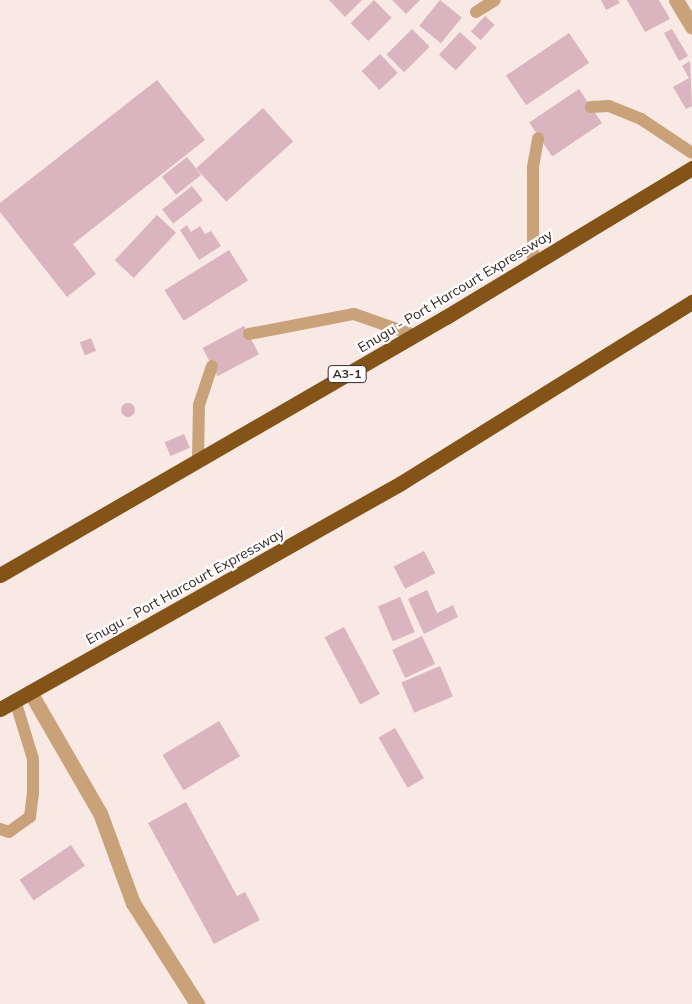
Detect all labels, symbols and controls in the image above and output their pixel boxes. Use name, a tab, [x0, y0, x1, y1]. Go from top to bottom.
street label: Enugu - Port Harcourt Expressway	[355, 226, 555, 356]
road number: A3-1	[327, 364, 367, 384]
street label: Enugu - Port Harcourt Expressway	[83, 524, 287, 648]

